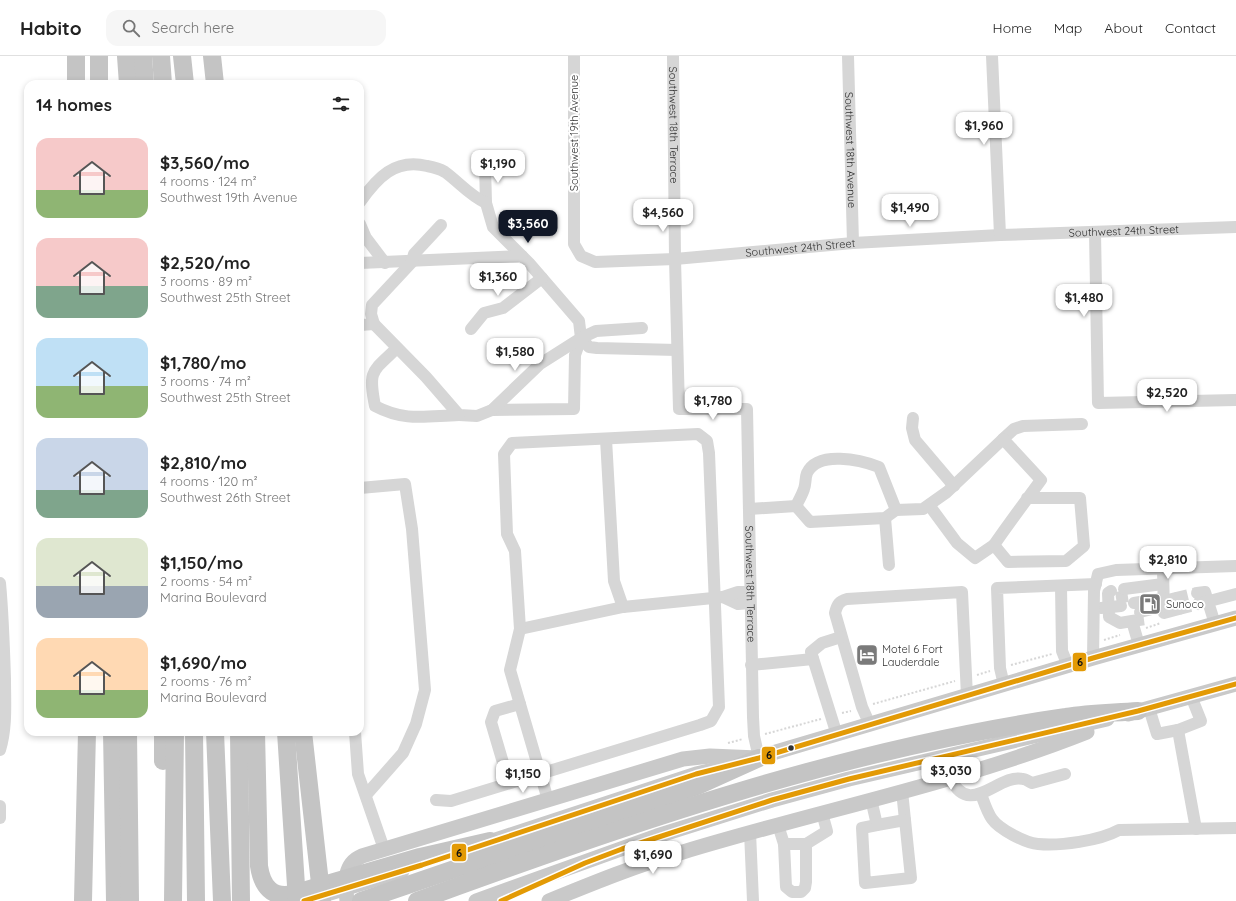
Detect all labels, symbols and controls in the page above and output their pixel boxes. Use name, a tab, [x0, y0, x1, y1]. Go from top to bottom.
search box	[106, 10, 386, 46]
text: Habito	[20, 16, 82, 40]
icon: search	[120, 17, 142, 39]
text: Search here	[152, 18, 234, 37]
text: Home	[993, 19, 1032, 37]
text: Map	[1054, 19, 1082, 37]
text: About	[1104, 19, 1143, 37]
text: Contact	[1165, 19, 1216, 37]
street label: Southwest 18th Terrace	[666, 66, 681, 184]
street label: Southwest 19th Avenue	[567, 75, 581, 191]
street label: Southwest 18th Avenue	[842, 92, 859, 208]
icon: filters	[330, 93, 352, 115]
text: 14 homes	[36, 94, 112, 115]
pin: $1,960	[951, 112, 1017, 146]
text: $1,960	[965, 117, 1003, 133]
pin: $1,190	[465, 150, 531, 184]
text: $3,560/mo	[160, 152, 250, 173]
icon: home	[68, 154, 116, 202]
text: $1,190	[480, 155, 516, 171]
text: 4 rooms · 124 m²	[160, 173, 257, 189]
text: Southwest 19th Avenue	[160, 189, 297, 205]
pin: $1,490	[877, 194, 943, 228]
pin: $4,560	[630, 199, 696, 233]
text: $1,490	[890, 199, 930, 215]
text: $4,560	[642, 204, 684, 220]
pin: $3,560	[495, 210, 561, 244]
text: $3,560	[508, 215, 548, 231]
street label: Southwest 24th Street	[1068, 222, 1179, 240]
street label: Southwest 24th Street	[745, 236, 856, 260]
text: $2,520/mo	[160, 252, 250, 273]
icon: home	[68, 254, 116, 302]
pin: $1,360	[465, 263, 531, 297]
text: $1,360	[479, 268, 517, 284]
text: 3 rooms · 89 m²	[160, 273, 252, 289]
pin: $1,480	[1051, 284, 1117, 318]
text: Southwest 25th Street	[160, 289, 291, 305]
text: $1,480	[1064, 289, 1104, 305]
pin: $1,580	[482, 338, 548, 372]
text: $1,580	[496, 343, 535, 359]
text: $1,780/mo	[160, 352, 246, 373]
icon: home	[68, 354, 116, 402]
text: 3 rooms · 74 m²	[160, 373, 251, 389]
pin: $2,520	[1134, 379, 1200, 413]
text: $2,520	[1146, 384, 1188, 400]
pin: $1,780	[680, 387, 746, 421]
text: Southwest 25th Street	[160, 389, 291, 405]
text: $1,780	[694, 392, 732, 408]
text: $2,810/mo	[160, 452, 247, 473]
icon: home	[68, 454, 116, 502]
text: 4 rooms · 120 m²	[160, 473, 258, 489]
text: Southwest 26th Street	[160, 489, 291, 505]
street label: Southwest 18th Terrace	[742, 525, 759, 643]
pin: $2,810	[1135, 546, 1201, 580]
text: $2,810	[1149, 551, 1187, 567]
text: $1,150/mo	[160, 552, 243, 573]
icon: home	[68, 554, 116, 602]
text: 2 rooms · 54 m²	[160, 573, 252, 589]
text: Marina Boulevard	[160, 589, 267, 605]
fuel station icon: Sunoco	[1137, 591, 1163, 617]
place label: Sunoco	[1166, 597, 1204, 611]
hotel icon: Motel 6 Fort Lauderdale	[854, 642, 880, 668]
place label: Motel 6 Fort Lauderdale	[882, 642, 943, 669]
text: $1,690/mo	[160, 652, 247, 673]
line badge: 6	[1072, 652, 1087, 672]
icon: home	[68, 654, 116, 702]
text: 6	[1077, 655, 1083, 669]
text: 2 rooms · 76 m²	[160, 673, 252, 689]
text: Marina Boulevard	[160, 689, 267, 705]
unlabelled marker	[786, 743, 796, 753]
line badge: 6	[761, 746, 776, 765]
text: 6	[766, 748, 772, 762]
pin: $3,030	[918, 757, 984, 791]
pin: $1,150	[490, 760, 556, 794]
text: $3,030	[930, 762, 972, 778]
text: $1,150	[505, 765, 541, 781]
pin: $1,690	[620, 841, 686, 875]
line badge: 6	[451, 843, 467, 862]
text: 6	[456, 846, 462, 860]
text: $1,690	[634, 846, 672, 862]

